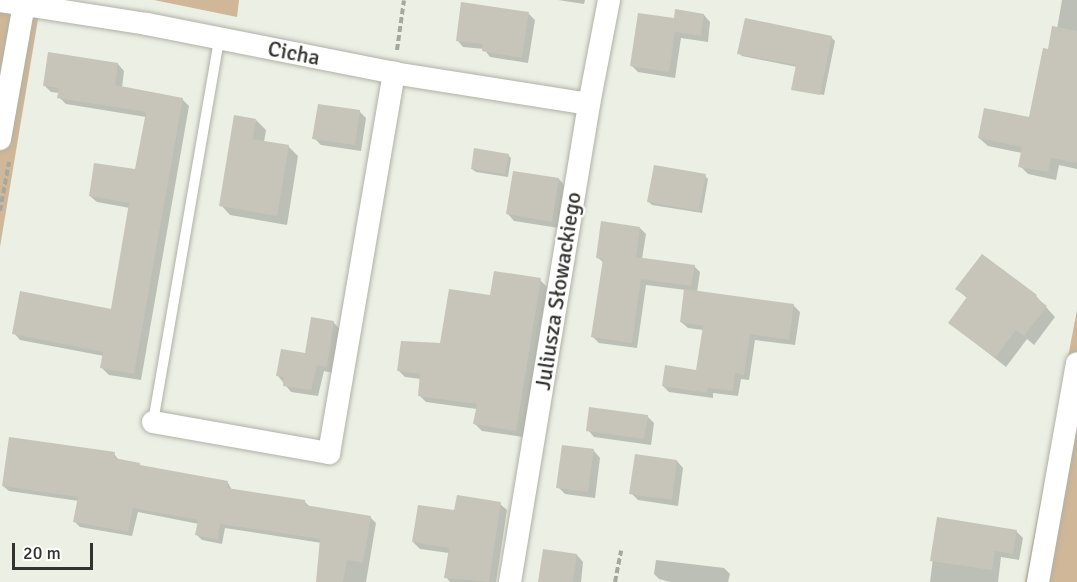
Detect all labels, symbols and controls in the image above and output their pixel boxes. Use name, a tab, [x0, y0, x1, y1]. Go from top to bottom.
street label: Cicha	[266, 35, 322, 71]
street label: Juliusza Słowackiego	[529, 190, 587, 392]
scale bar	[15, 531, 96, 569]
text: 20 m	[23, 542, 61, 564]

